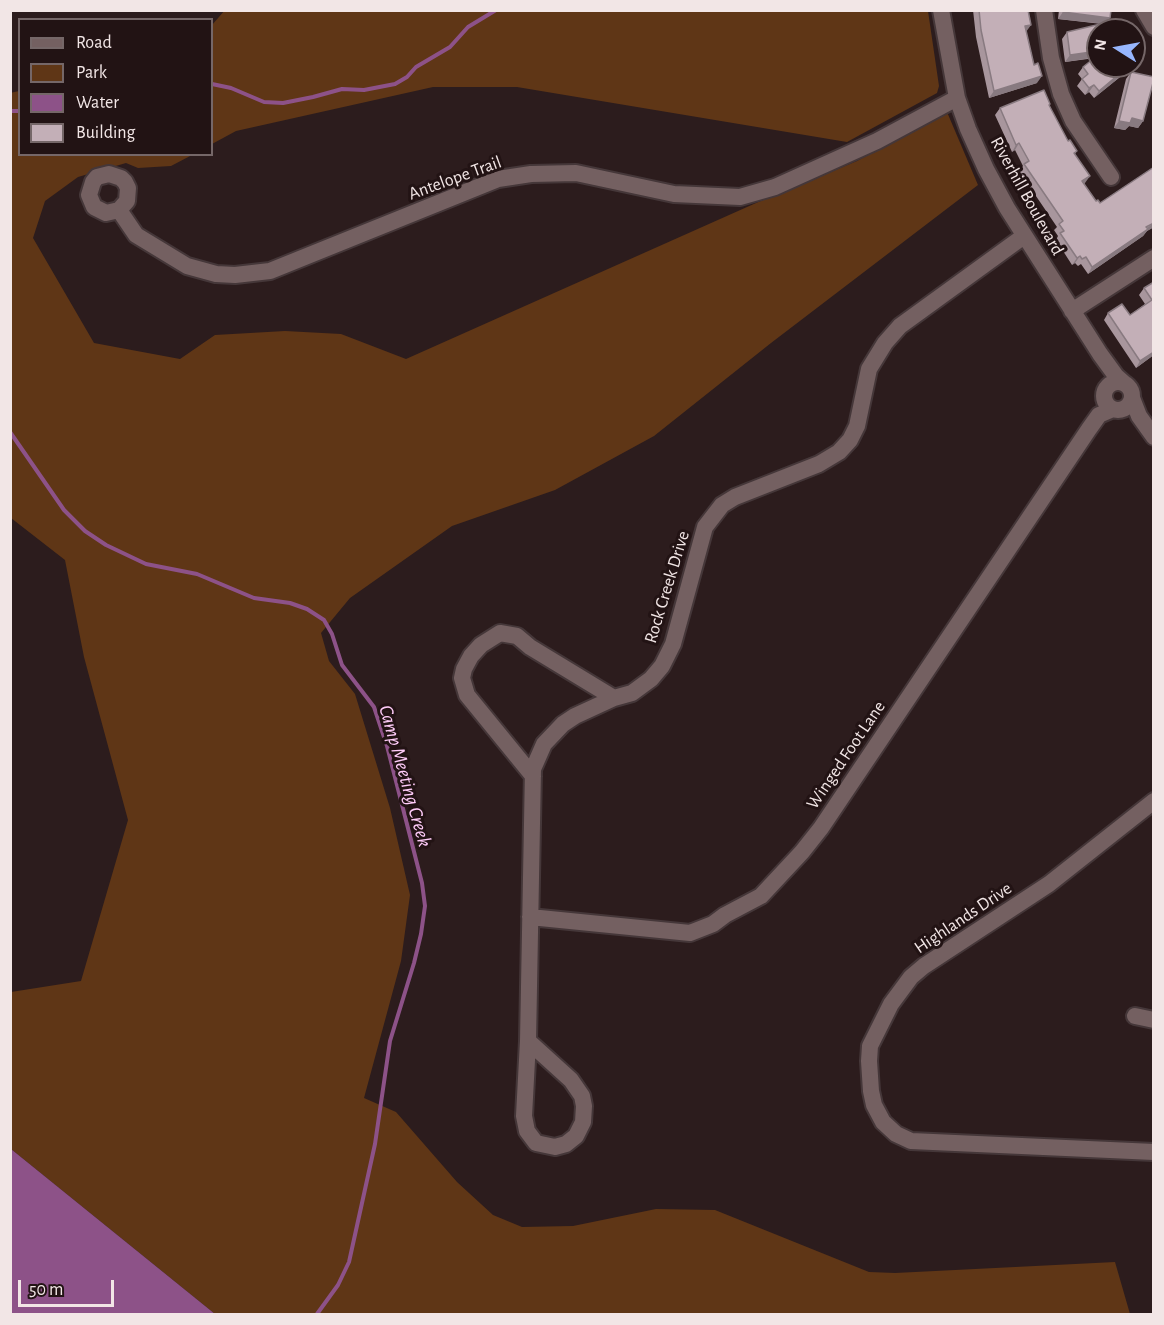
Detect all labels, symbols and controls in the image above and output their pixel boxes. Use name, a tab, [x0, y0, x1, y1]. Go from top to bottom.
legend	[18, 18, 213, 156]
north arrow	[1086, 18, 1146, 78]
text: Road	[76, 34, 112, 52]
text: N	[1091, 38, 1109, 52]
text: Park	[76, 64, 107, 82]
text: Water	[76, 94, 119, 112]
text: Building	[76, 124, 135, 142]
street label: Riverhill Boulevard	[986, 133, 1068, 259]
street label: Antelope Trail	[406, 151, 504, 205]
street label: Rock Creek Drive	[640, 528, 694, 646]
street label: Winged Foot Lane	[802, 697, 890, 813]
water label: Camp Meeting Creek	[373, 702, 437, 850]
street label: Highlands Drive	[910, 877, 1016, 959]
scale bar	[21, 1268, 117, 1306]
text: 50 m	[29, 1281, 63, 1299]

